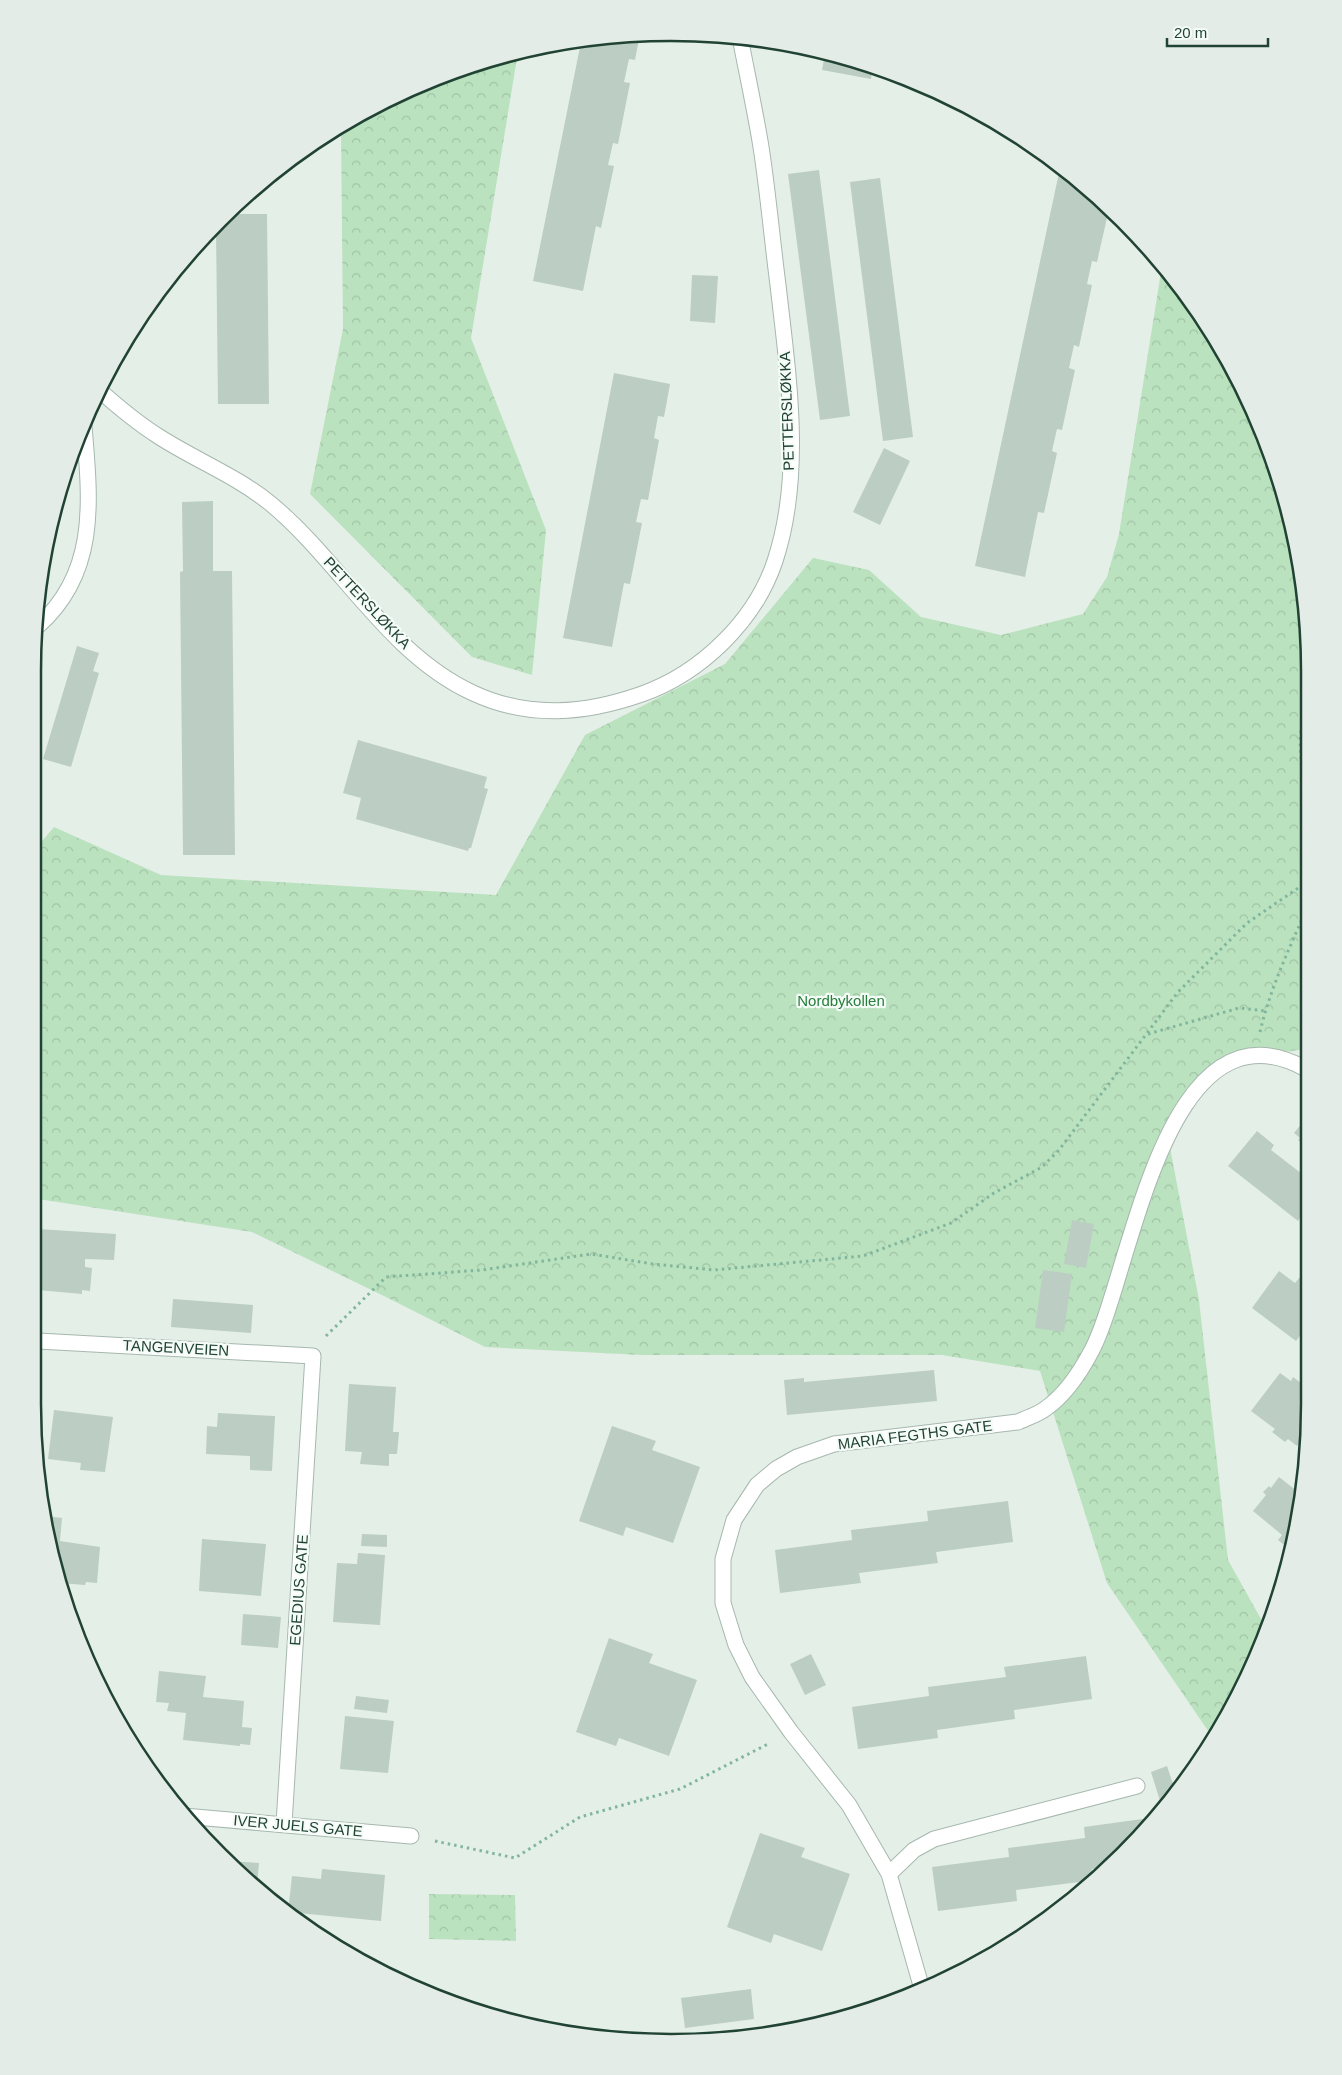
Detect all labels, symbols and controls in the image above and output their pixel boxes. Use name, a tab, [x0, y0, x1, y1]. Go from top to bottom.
scale bar	[1167, 15, 1268, 47]
text: 20 m	[1174, 24, 1207, 41]
street label: PETTERSLØKKA	[776, 351, 797, 471]
street label: PETTERSLØKKA	[321, 553, 414, 652]
park label: Nordbykollen	[797, 992, 885, 1009]
street label: TANGENVEIEN	[122, 1336, 230, 1359]
street label: MARIA FEGTHS GATE	[837, 1417, 993, 1452]
street label: EGEDIUS GATE	[286, 1534, 311, 1646]
street label: IVER JUELS GATE	[233, 1811, 363, 1840]

